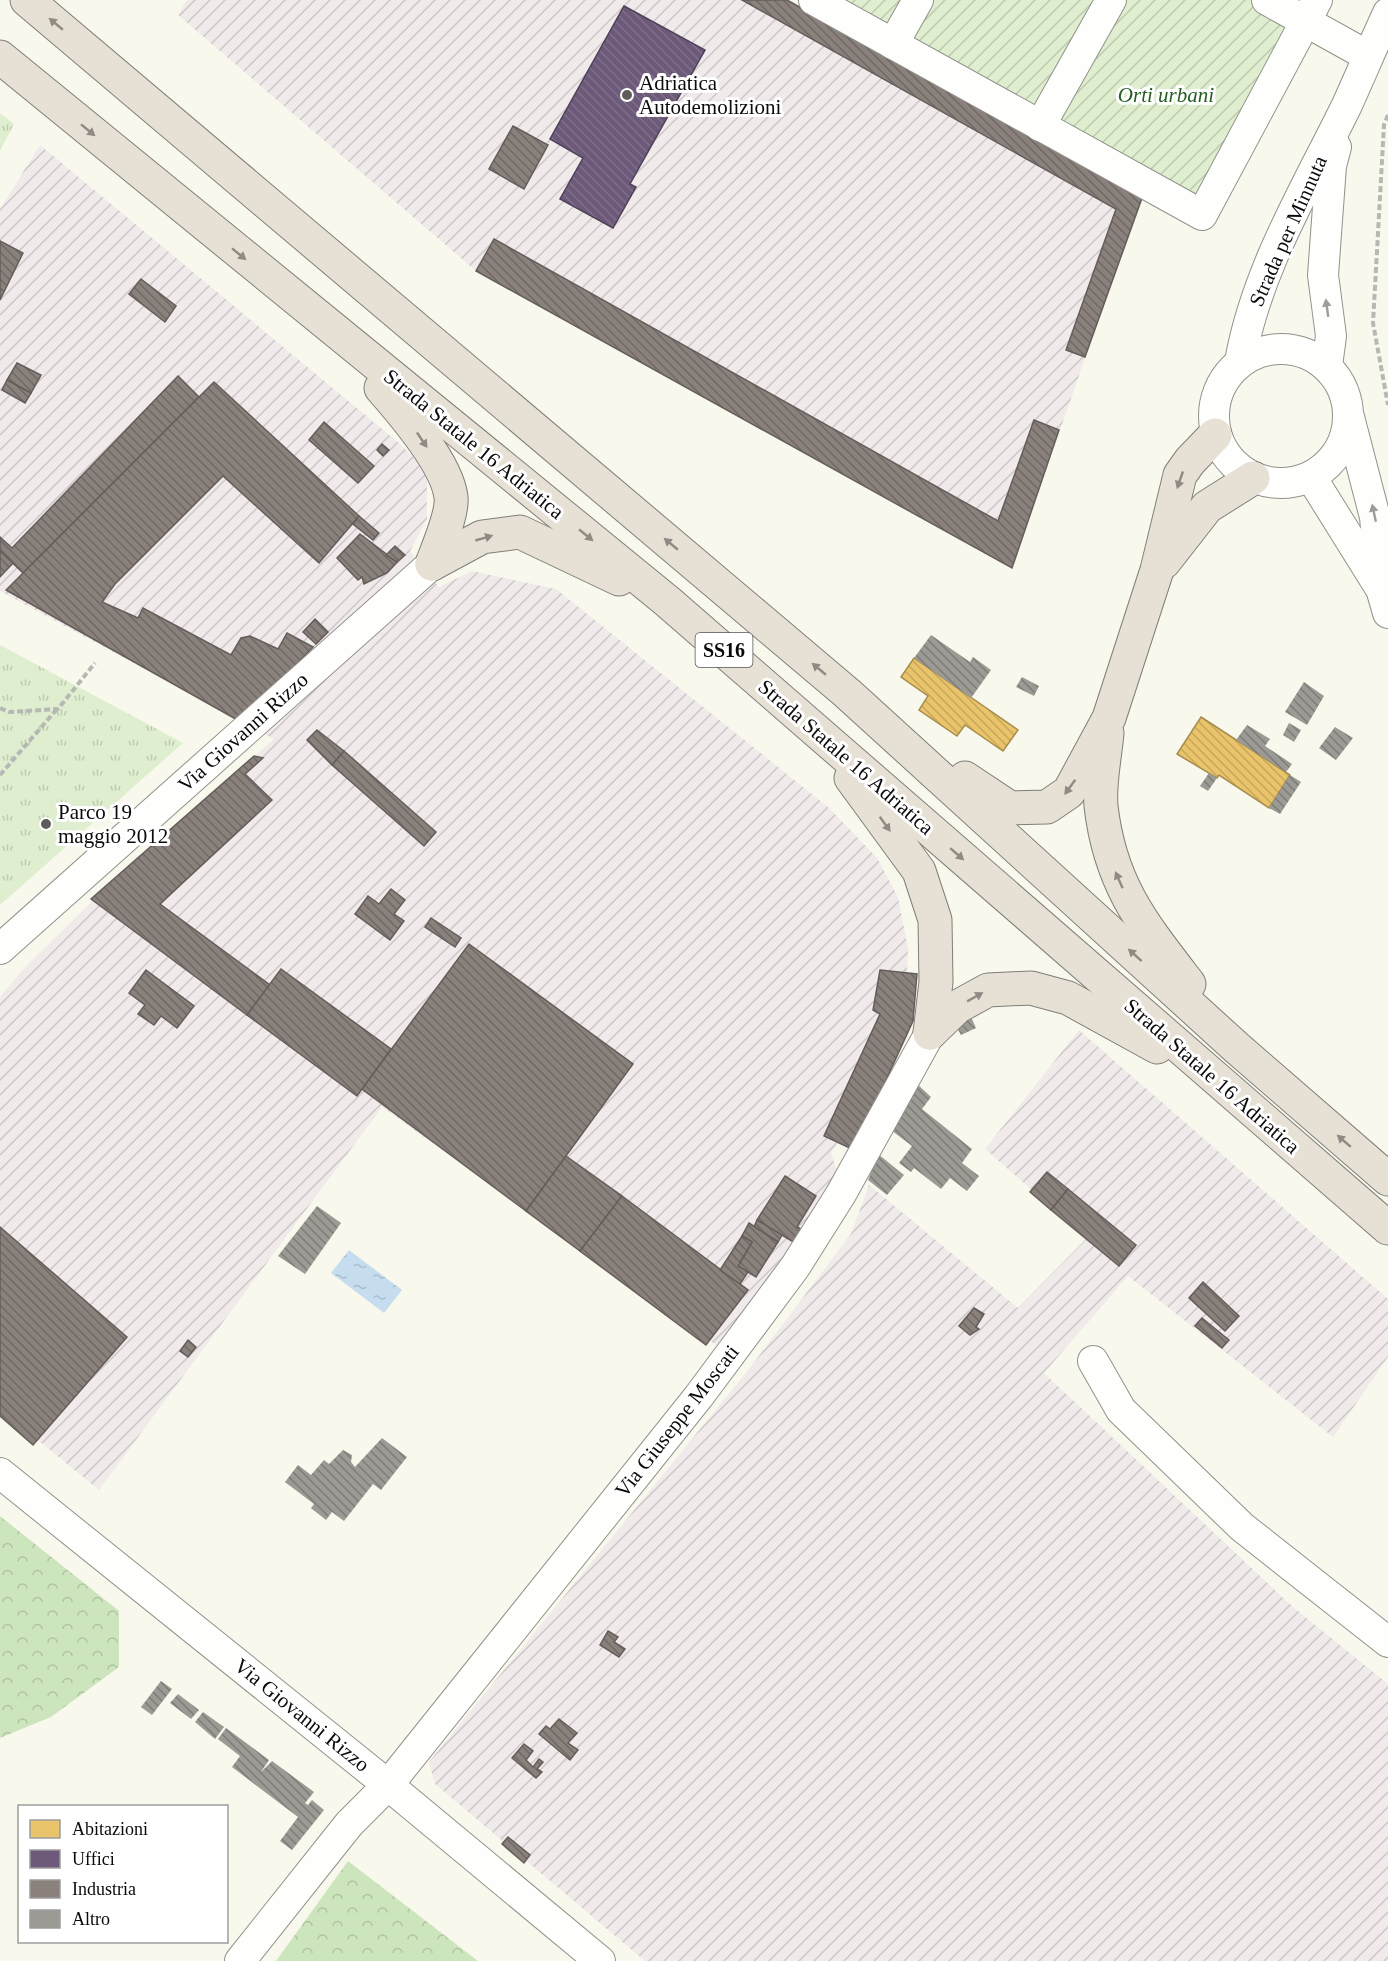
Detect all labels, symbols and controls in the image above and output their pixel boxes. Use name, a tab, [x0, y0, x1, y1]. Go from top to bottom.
one-way arrow	[49, 18, 64, 31]
place label: Adriatica Autodemolizioni	[639, 71, 781, 119]
park label: Orti urbani	[1118, 83, 1214, 107]
marker: Adriatica Autodemolizioni	[620, 88, 634, 102]
one-way arrow	[80, 124, 96, 137]
street label: Strada per Minnuta	[1244, 151, 1332, 310]
one-way arrow	[231, 247, 247, 260]
one-way arrow	[1322, 299, 1332, 318]
street label: Strada Statale 16 Adriatica	[379, 364, 569, 524]
one-way arrow	[416, 432, 427, 448]
one-way arrow	[1175, 471, 1184, 489]
one-way arrow	[1369, 504, 1378, 523]
one-way arrow	[578, 529, 594, 542]
one-way arrow	[475, 533, 493, 542]
one-way arrow	[663, 537, 679, 550]
road number: SS16	[696, 633, 752, 667]
one-way arrow	[811, 663, 827, 676]
street label: Via Giovanni Rizzo	[173, 667, 313, 797]
street label: Strada Statale 16 Adriatica	[753, 674, 939, 840]
one-way arrow	[1064, 779, 1076, 795]
place label: Parco 19 maggio 2012	[58, 800, 168, 848]
marker: Parco 19 maggio 2012	[39, 817, 53, 831]
one-way arrow	[878, 817, 890, 832]
one-way arrow	[949, 847, 964, 860]
one-way arrow	[1114, 871, 1123, 889]
one-way arrow	[1128, 949, 1143, 962]
one-way arrow	[967, 992, 984, 1002]
street label: Strada Statale 16 Adriatica	[1119, 993, 1305, 1159]
one-way arrow	[1336, 1134, 1352, 1147]
street label: Via Giuseppe Moscati	[610, 1340, 744, 1502]
street label: Via Giovanni Rizzo	[230, 1653, 374, 1777]
legend	[18, 1805, 228, 1943]
text: Abitazioni	[72, 1819, 148, 1839]
text: Uffici	[72, 1849, 115, 1869]
text: Industria	[72, 1879, 136, 1899]
text: Altro	[72, 1909, 110, 1929]

